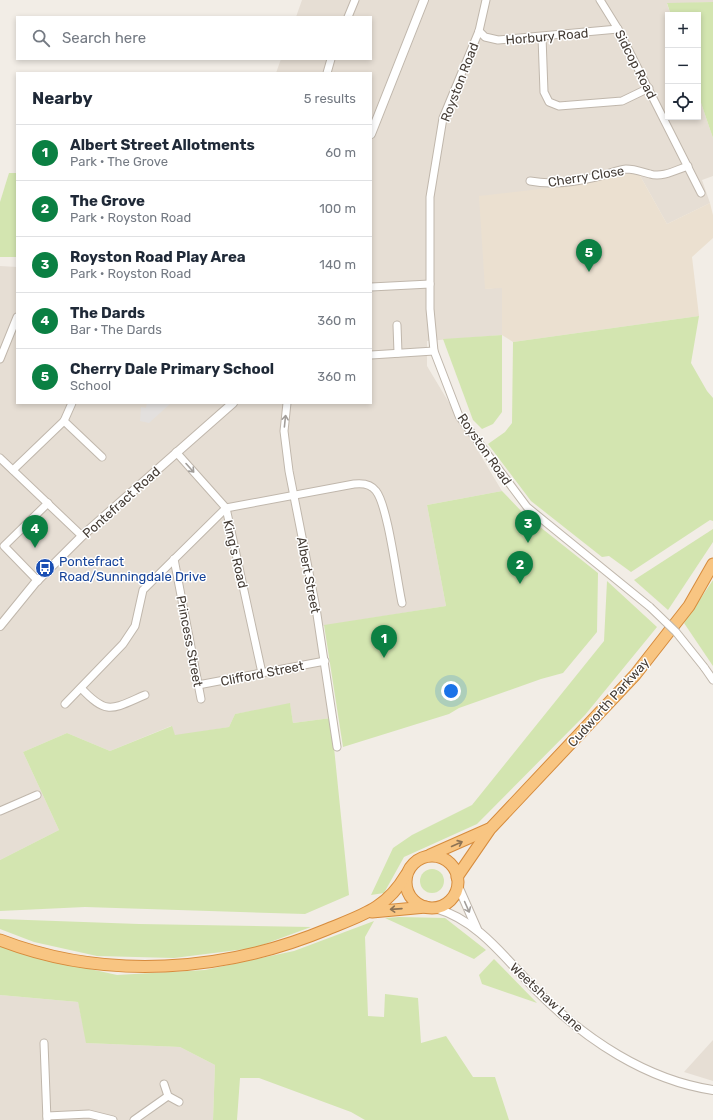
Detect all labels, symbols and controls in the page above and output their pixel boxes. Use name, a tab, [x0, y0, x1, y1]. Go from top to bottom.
map controls	[665, 12, 701, 120]
button: +	[665, 12, 701, 48]
search box	[16, 16, 372, 60]
street label: Horbury Road	[505, 25, 589, 48]
icon: search	[30, 27, 52, 49]
street label: Sidcop Road	[612, 27, 659, 101]
text: Search here	[62, 29, 146, 47]
street label: Royston Road	[437, 40, 481, 124]
button: −	[665, 48, 701, 84]
button: locate	[665, 84, 701, 120]
text: Nearby	[32, 88, 93, 108]
text: 5 results	[304, 91, 356, 106]
text: Albert Street Allotments	[70, 136, 255, 154]
text: 1	[42, 145, 48, 160]
text: 60 m	[325, 145, 356, 160]
text: Park · The Grove	[70, 154, 168, 169]
street label: Cherry Close	[547, 163, 625, 190]
text: The Grove	[70, 192, 145, 210]
text: 2	[41, 201, 49, 216]
text: 100 m	[319, 201, 356, 216]
text: Park · Royston Road	[70, 210, 191, 225]
pin: 5	[576, 239, 602, 272]
text: Royston Road Play Area	[70, 248, 246, 266]
text: 3	[41, 257, 49, 272]
text: 140 m	[319, 257, 356, 272]
text: Park · Royston Road	[70, 266, 191, 281]
text: The Dards	[70, 304, 145, 322]
text: 4	[41, 313, 49, 328]
text: 360 m	[317, 313, 356, 328]
text: Bar · The Dards	[70, 322, 162, 337]
text: Cherry Dale Primary School	[70, 360, 274, 378]
text: 5	[41, 369, 49, 384]
text: 360 m	[317, 369, 356, 384]
text: School	[70, 378, 111, 393]
street label: Royston Road	[454, 411, 515, 488]
one-way arrow	[281, 415, 289, 428]
one-way arrow	[185, 462, 194, 472]
street label: Pontefract Road	[80, 464, 163, 541]
pin: 3	[515, 510, 541, 543]
pin: 4	[22, 515, 48, 548]
street label: King's Road	[219, 518, 251, 590]
street label: Albert Street	[294, 536, 323, 615]
pin: 2	[507, 551, 533, 584]
place label: Pontefract Road/Sunningdale Drive	[59, 554, 206, 585]
bus stop icon: Pontefract Road/Sunningdale Drive	[34, 557, 56, 579]
street label: Princess Street	[173, 594, 206, 688]
pin: 1	[371, 625, 397, 658]
street label: Cudworth Parkway	[564, 655, 652, 750]
street label: Clifford Street	[219, 658, 305, 689]
your location	[441, 681, 461, 701]
one-way arrow	[451, 840, 463, 847]
one-way arrow	[464, 901, 471, 913]
one-way arrow	[390, 906, 403, 913]
street label: Weetshaw Lane	[507, 960, 586, 1035]

